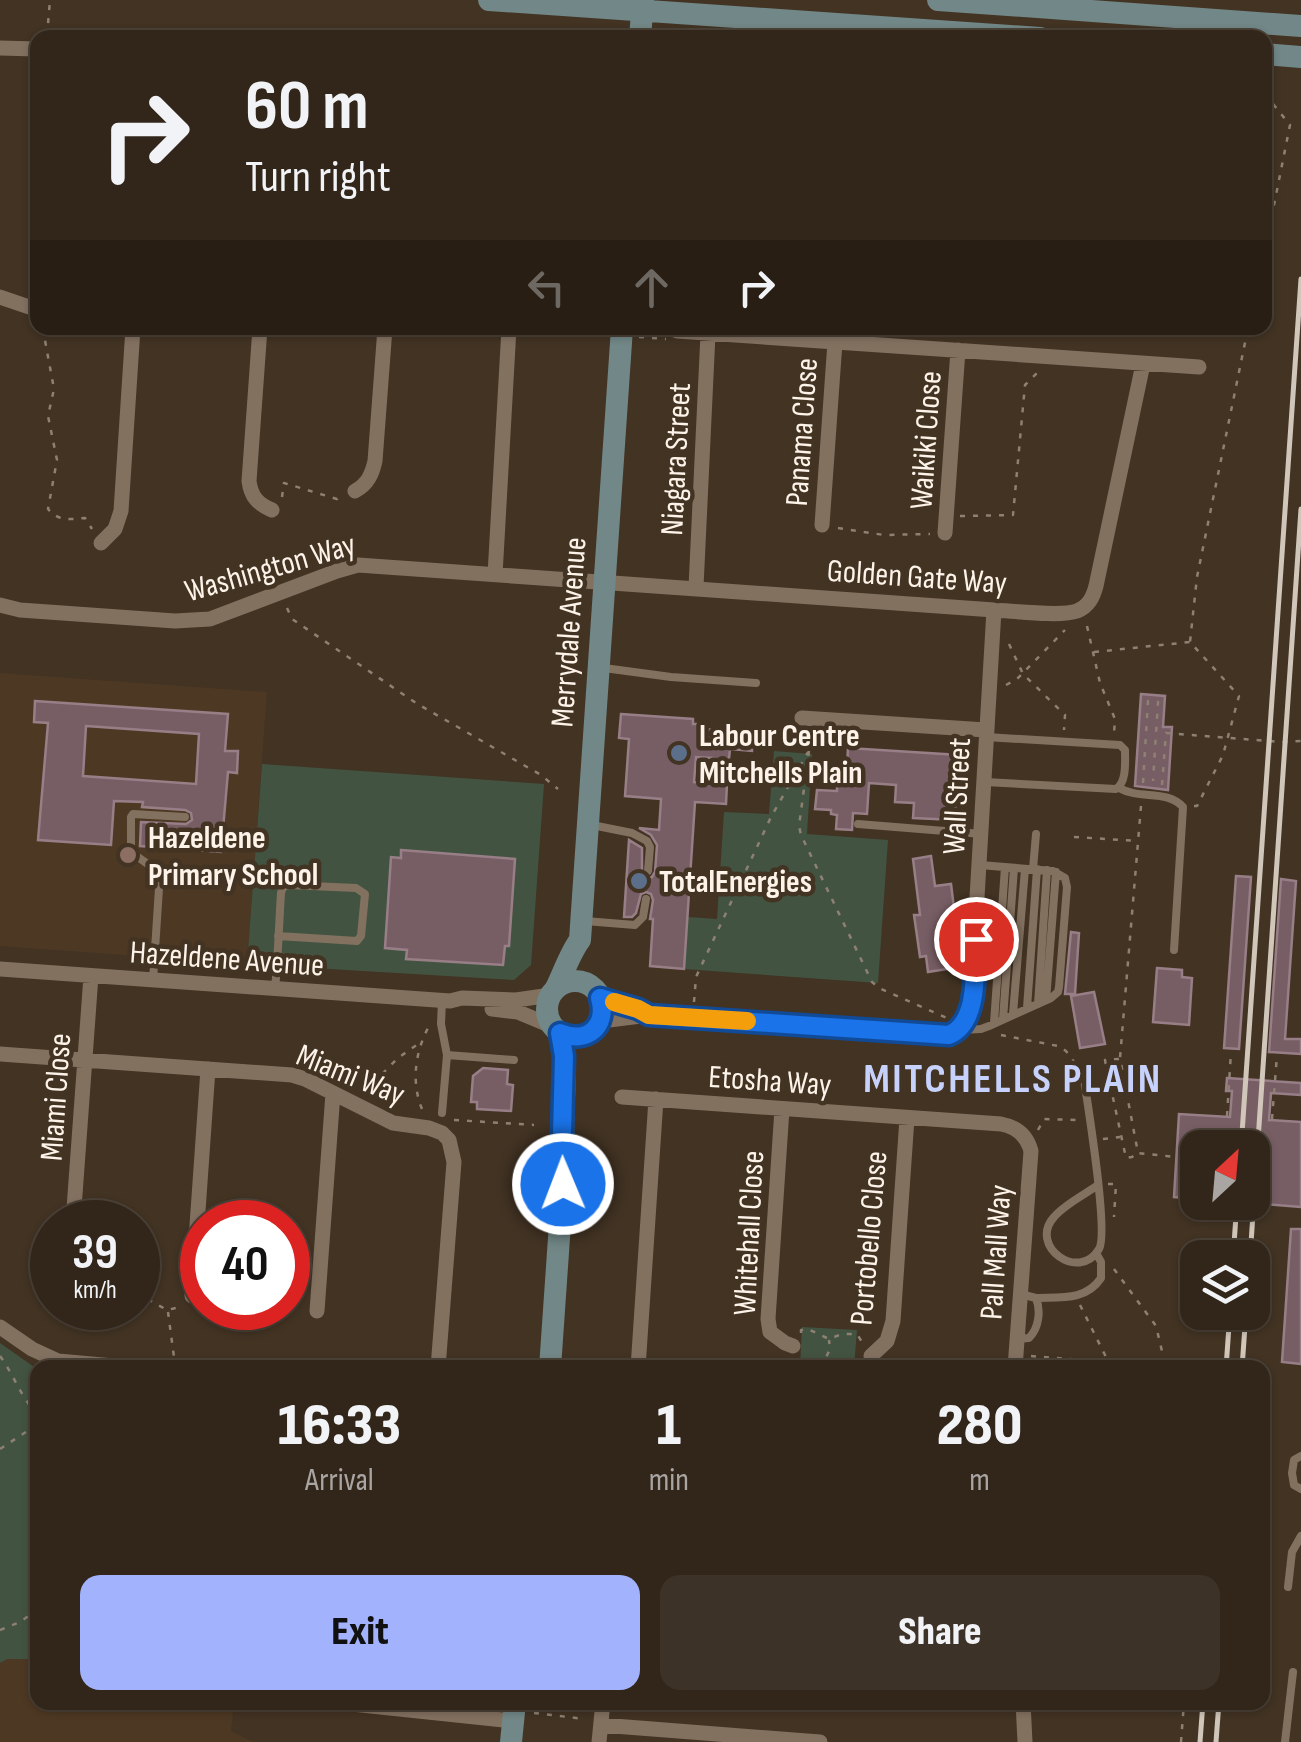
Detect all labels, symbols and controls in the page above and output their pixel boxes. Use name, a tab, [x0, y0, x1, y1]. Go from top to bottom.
text: 60 m	[245, 65, 369, 149]
icon: right	[80, 70, 210, 200]
text: Turn right	[245, 150, 391, 205]
icon: left	[519, 260, 574, 315]
icon: ahead	[624, 260, 679, 315]
icon: right	[729, 260, 784, 315]
street label: Panama Close	[778, 357, 827, 508]
street label: Waikiki Close	[902, 370, 951, 511]
street label: Niagara Street	[653, 382, 700, 536]
street label: Washington Way	[181, 525, 360, 611]
street label: Merrydale Avenue	[543, 536, 596, 728]
street label: Golden Gate Way	[826, 552, 1008, 603]
place label: Labour Centre Mitchells Plain	[699, 717, 863, 793]
street label: Wall Street	[935, 737, 980, 855]
marker: Labour Centre Mitchells Plain	[668, 742, 690, 764]
place label: Hazeldene Primary School	[148, 819, 318, 895]
marker: Hazeldene Primary School	[117, 844, 139, 866]
place label: TotalEnergies	[659, 863, 812, 902]
marker: TotalEnergies	[628, 870, 650, 892]
pin	[934, 897, 1019, 982]
icon: arrive	[949, 912, 1004, 967]
street label: Hazeldene Avenue	[129, 933, 325, 986]
street label: Miami Close	[33, 1032, 80, 1162]
street label: Miami Way	[291, 1036, 410, 1115]
district label: MITCHELLS PLAIN	[863, 1054, 1163, 1105]
street label: Etosha Way	[707, 1058, 833, 1105]
north arrow	[1180, 1130, 1270, 1220]
map controls	[1180, 1130, 1270, 1330]
position arrow	[511, 1132, 615, 1236]
street label: Portobello Close	[842, 1149, 897, 1327]
street label: Whitehall Close	[726, 1150, 773, 1316]
street label: Pall Mall Way	[972, 1183, 1021, 1321]
speed limit sign: 40	[180, 1200, 310, 1330]
text: 39	[72, 1223, 118, 1283]
button: layers	[1180, 1240, 1270, 1330]
text: km/h	[73, 1275, 117, 1306]
text: 16:33	[278, 1390, 401, 1462]
text: 1	[657, 1390, 681, 1462]
text: 280	[937, 1390, 1022, 1462]
text: Arrival	[305, 1461, 374, 1500]
text: min	[649, 1461, 689, 1500]
text: m	[969, 1461, 990, 1500]
button: Exit	[80, 1575, 640, 1690]
button: Share	[660, 1575, 1220, 1690]

